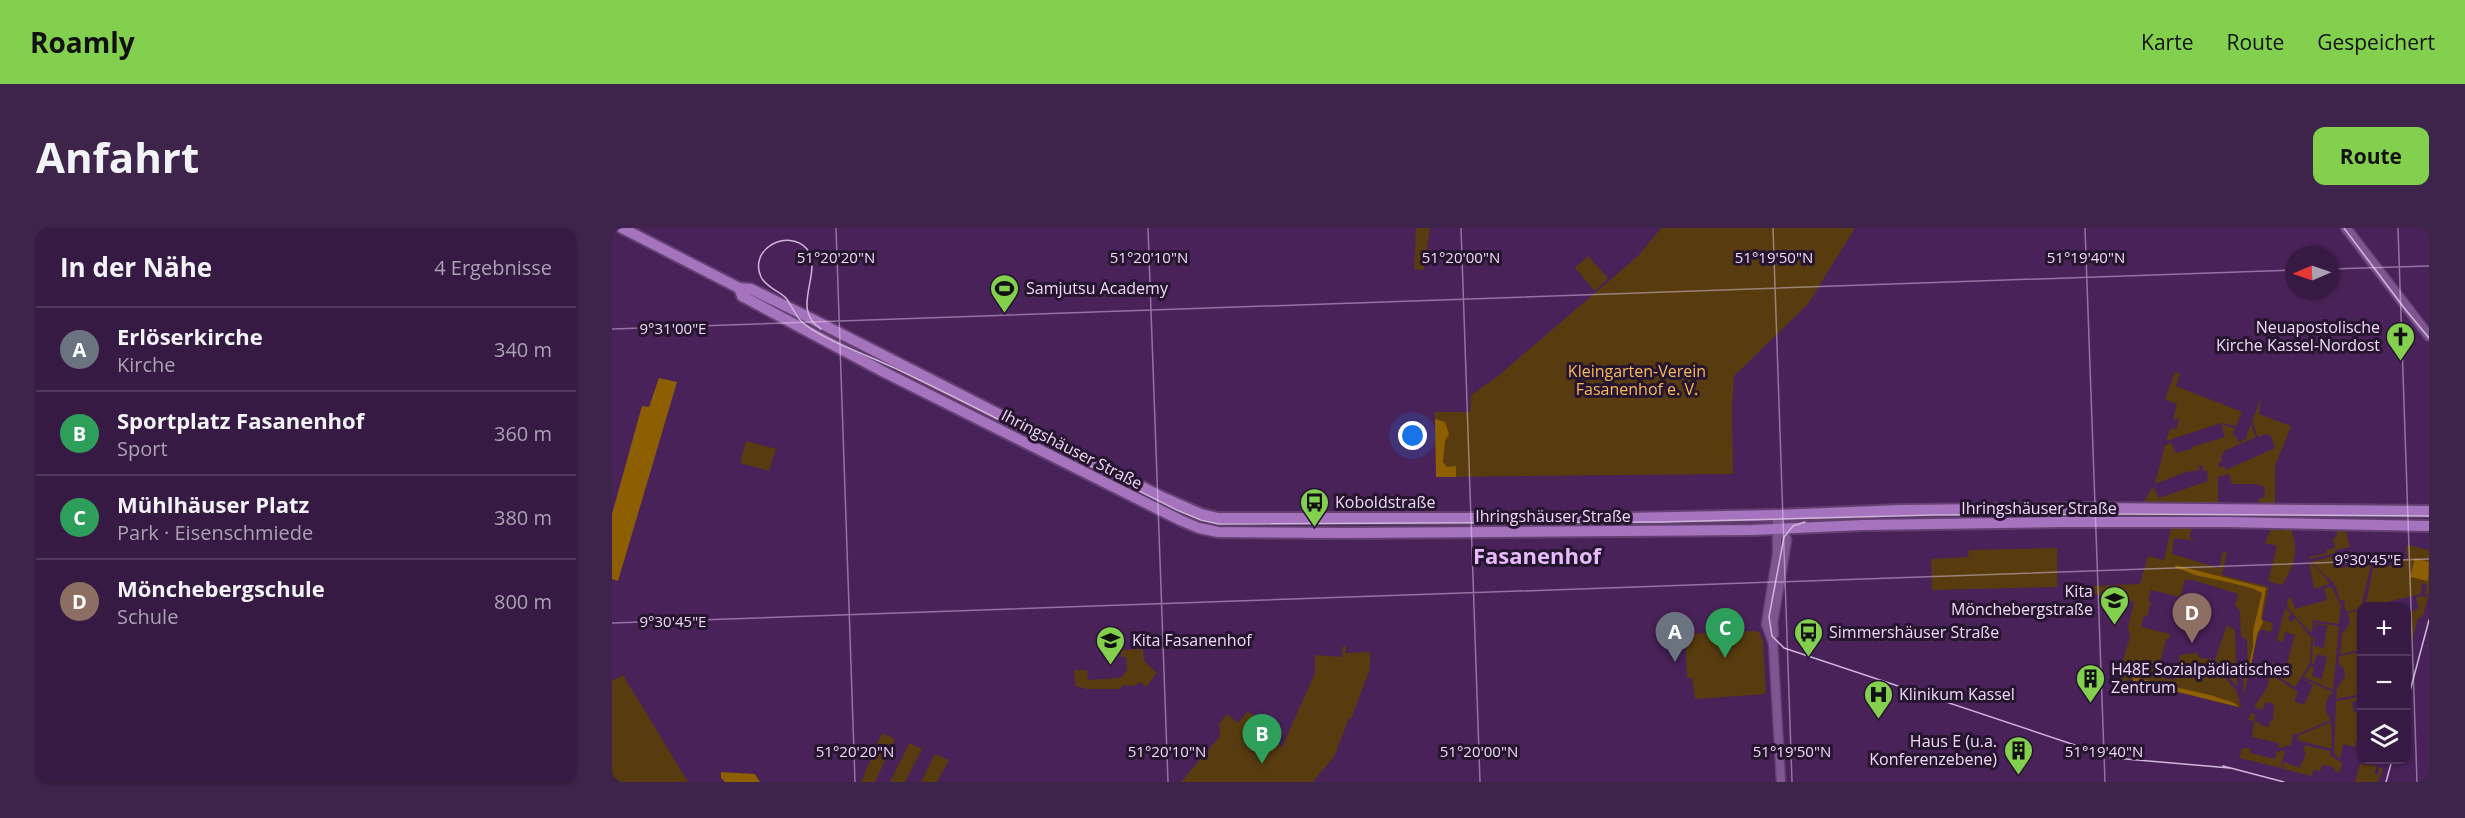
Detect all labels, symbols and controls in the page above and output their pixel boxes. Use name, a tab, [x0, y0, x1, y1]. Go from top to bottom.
text: Roamly	[30, 23, 135, 61]
text: Karte	[2141, 28, 2193, 56]
text: Route	[2226, 28, 2284, 56]
text: Gespeichert	[2317, 28, 2435, 56]
button: Route	[2313, 127, 2429, 185]
text: Anfahrt	[36, 128, 199, 185]
north arrow	[2285, 246, 2339, 300]
text: 51°20'20"N	[797, 247, 875, 267]
text: 51°20'10"N	[1110, 247, 1188, 267]
text: 51°20'00"N	[1422, 247, 1500, 267]
text: 51°19'50"N	[1735, 247, 1813, 267]
text: 51°19'40"N	[2047, 247, 2125, 267]
text: In der Nähe	[60, 249, 212, 285]
text: 4 Ergebnisse	[434, 254, 552, 281]
sports icon: Samjutsu Academy	[989, 272, 1021, 314]
place label: Samjutsu Academy	[1026, 277, 1169, 299]
place label: Neuapostolische Kirche Kassel-Nordost	[2216, 316, 2380, 356]
text: 9°31'00"E	[640, 318, 706, 338]
church icon: Neuapostolische Kirche Kassel-Nordost	[2385, 320, 2417, 362]
text: Erlöserkirche	[117, 321, 263, 351]
text: A	[73, 336, 86, 363]
text: 340 m	[494, 336, 552, 363]
text: Kirche	[117, 351, 176, 378]
park label: Kleingarten-Verein Fasanenhof e. V.	[1568, 360, 1706, 400]
street label: Ihringshäuser Straße	[998, 404, 1146, 494]
text: Sportplatz Fasanenhof	[117, 405, 364, 435]
text: B	[73, 420, 86, 447]
text: 360 m	[494, 420, 552, 447]
your location	[1398, 421, 1427, 450]
text: Sport	[117, 435, 168, 462]
bus stop icon: Koboldstraße	[1298, 486, 1330, 528]
text: Mühlhäuser Platz	[117, 489, 309, 519]
place label: Koboldstraße	[1335, 491, 1435, 513]
street label: Ihringshäuser Straße	[1961, 497, 2117, 519]
text: C	[73, 504, 86, 531]
text: 380 m	[494, 504, 552, 531]
street label: Ihringshäuser Straße	[1475, 505, 1631, 527]
text: Park · Eisenschmiede	[117, 519, 313, 546]
district label: Fasanenhof	[1473, 540, 1603, 570]
text: 9°30'45"E	[2335, 549, 2401, 569]
text: Mönchebergschule	[117, 573, 325, 603]
place label: Kita Mönchebergstraße	[1951, 580, 2093, 620]
school or university icon: Kita Mönchebergstraße	[2098, 584, 2130, 626]
text: D	[72, 588, 87, 615]
text: 800 m	[494, 588, 552, 615]
pin: D	[2172, 594, 2212, 643]
map controls	[2357, 602, 2411, 764]
button: +	[2357, 602, 2411, 656]
text: Schule	[117, 603, 178, 630]
pin: C	[1706, 608, 1744, 658]
text: 9°30'45"E	[640, 611, 706, 631]
pin: A	[1656, 612, 1694, 662]
bus stop icon: Simmershäuser Straße	[1792, 616, 1824, 658]
place label: Simmershäuser Straße	[1829, 621, 1999, 643]
school or university icon: Kita Fasanenhof	[1095, 624, 1127, 666]
place label: Kita Fasanenhof	[1132, 629, 1253, 651]
button: −	[2357, 656, 2411, 710]
place label: H48E Sozialpädiatisches Zentrum	[2111, 658, 2290, 698]
building icon: H48E Sozialpädiatisches Zentrum	[2074, 662, 2106, 704]
hospital icon: Klinikum Kassel	[1862, 678, 1894, 720]
place label: Klinikum Kassel	[1899, 683, 2015, 705]
button: layers	[2357, 710, 2411, 764]
pin: B	[1242, 714, 1282, 764]
place label: Haus E (u.a. Konferenzebene)	[1869, 730, 1997, 770]
building icon: Haus E (u.a. Konferenzebene)	[2002, 734, 2034, 776]
text: 51°20'20"N	[816, 741, 894, 761]
text: 51°20'10"N	[1128, 741, 1206, 761]
text: 51°20'00"N	[1440, 741, 1518, 761]
text: 51°19'50"N	[1753, 741, 1831, 761]
text: 51°19'40"N	[2065, 741, 2143, 761]

